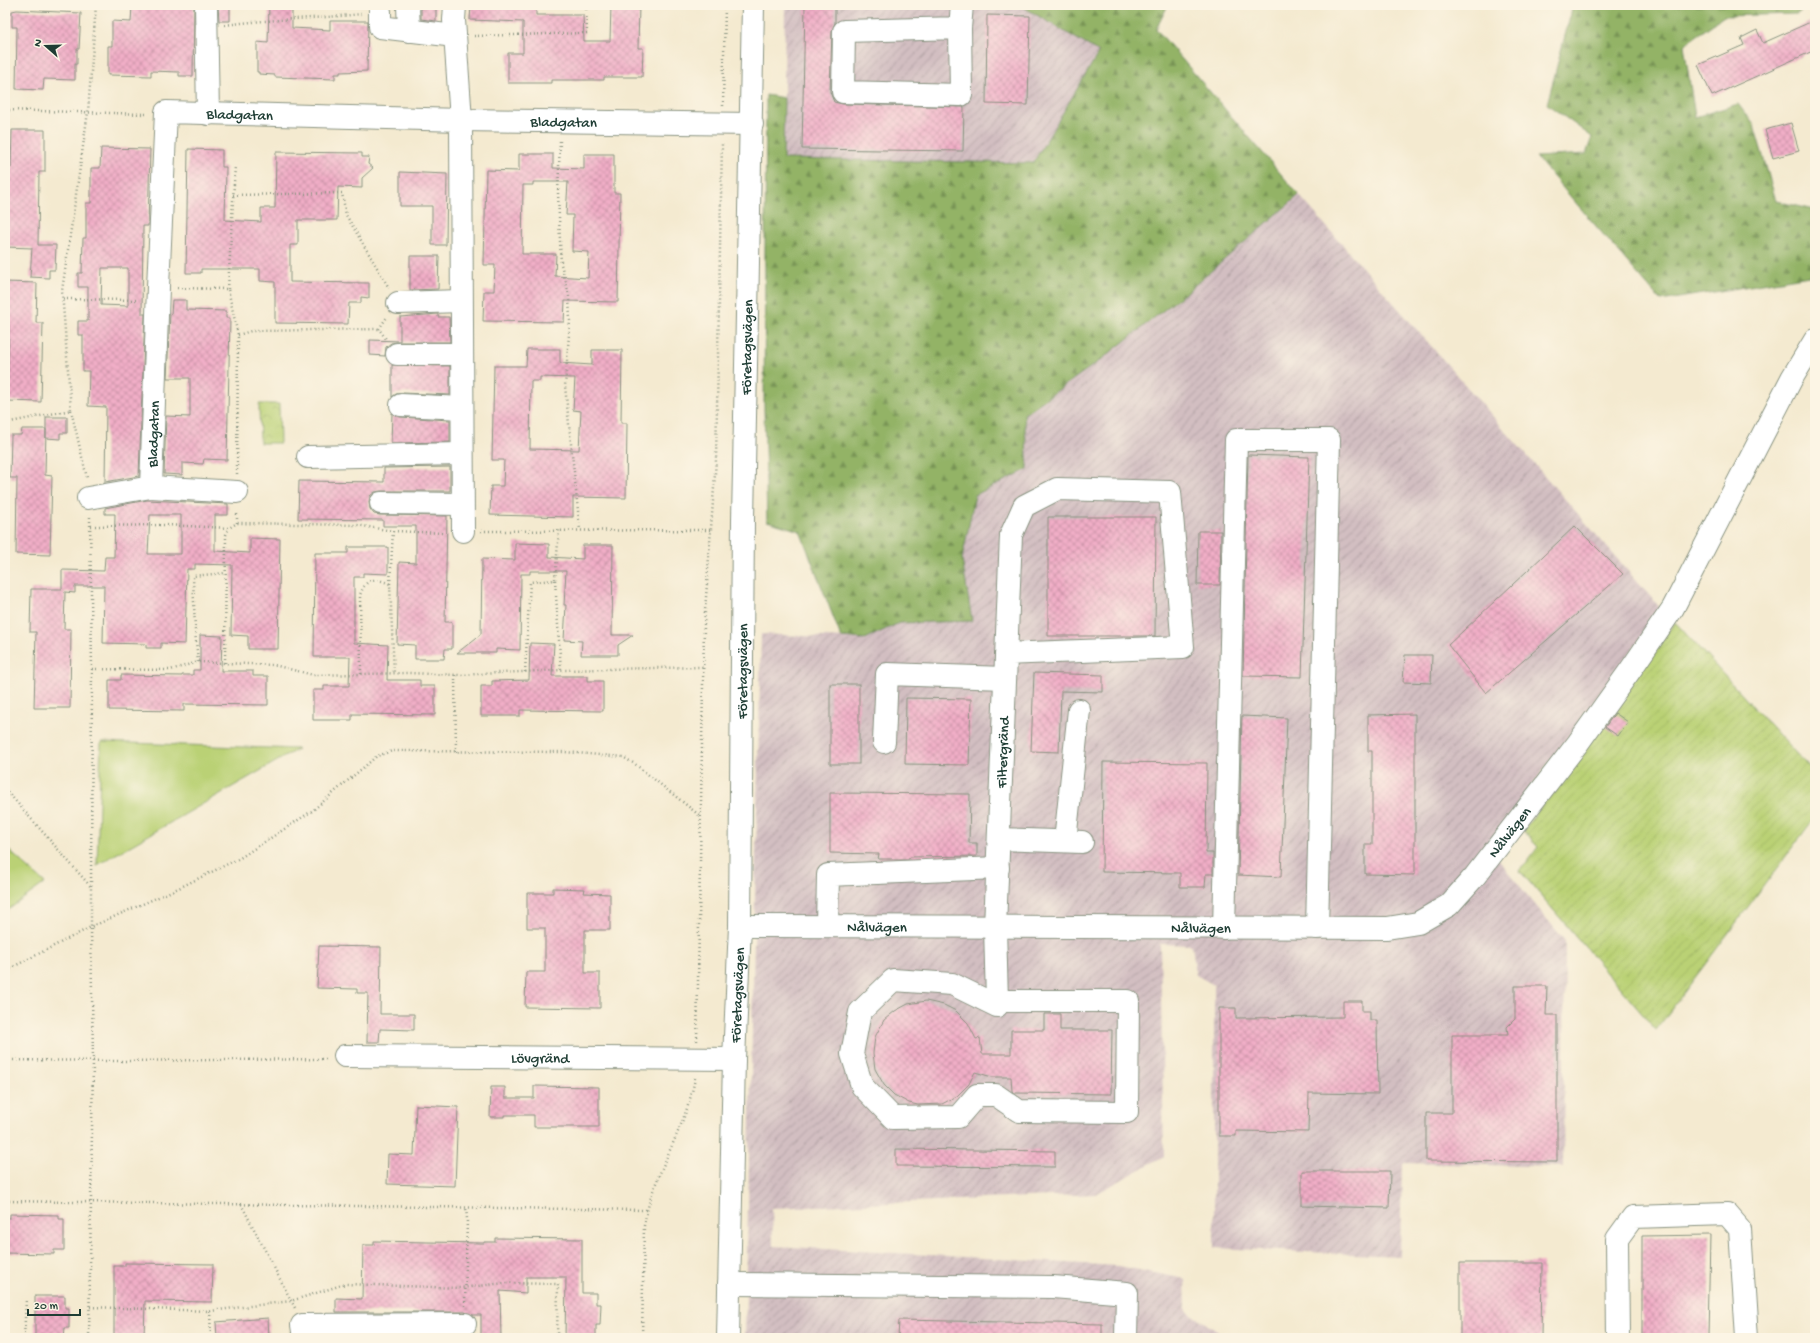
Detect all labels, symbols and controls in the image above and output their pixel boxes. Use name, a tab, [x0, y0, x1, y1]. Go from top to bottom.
north arrow	[26, 26, 66, 66]
text: N	[32, 38, 45, 49]
street label: Bladgatan	[205, 106, 273, 126]
street label: Bladgatan	[529, 114, 597, 133]
street label: Företagsvägen	[738, 299, 758, 396]
street label: Bladgatan	[145, 400, 165, 469]
street label: Företagsvägen	[735, 623, 753, 720]
street label: Filtergränd	[994, 715, 1015, 790]
street label: Nålvägen	[1485, 804, 1536, 862]
street label: Nålvägen	[847, 919, 907, 938]
street label: Nålvägen	[1171, 920, 1231, 939]
street label: Företagsvägen	[728, 947, 750, 1044]
street label: Lövgränd	[511, 1050, 570, 1069]
scale bar	[28, 1291, 80, 1317]
text: 20 m	[34, 1300, 59, 1314]

